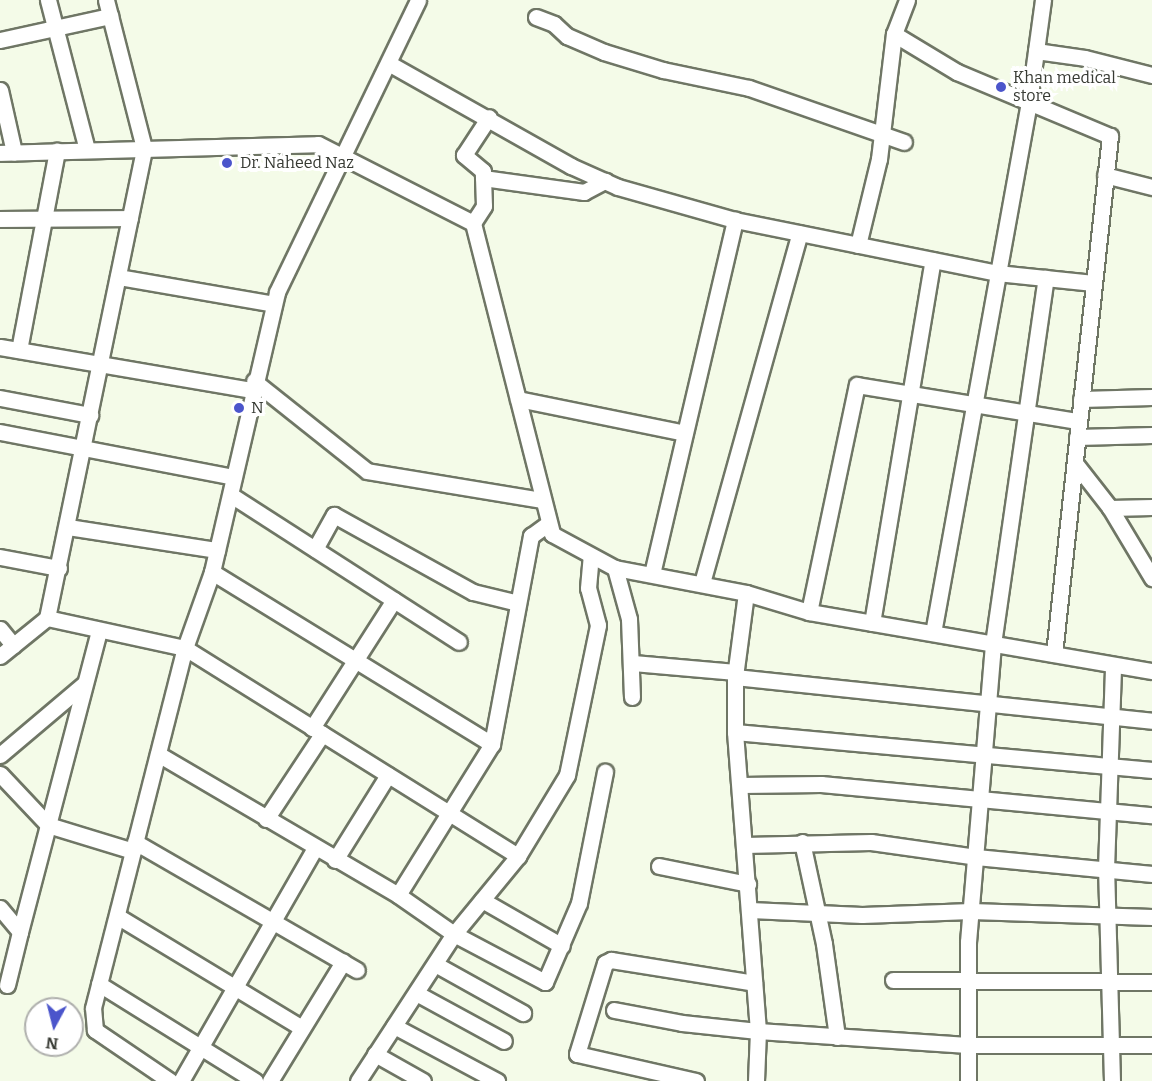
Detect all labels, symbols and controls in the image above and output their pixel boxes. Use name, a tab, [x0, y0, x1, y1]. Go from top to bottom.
place label: Khan medical store	[1013, 68, 1116, 106]
marker: Khan medical store	[994, 80, 1008, 94]
place label: Dr. Naheed Naz	[240, 153, 354, 173]
marker: Dr. Naheed Naz	[218, 154, 236, 172]
place label: N	[251, 398, 264, 418]
marker: N	[232, 401, 246, 415]
north arrow	[24, 997, 84, 1057]
text: N	[45, 1033, 59, 1054]

